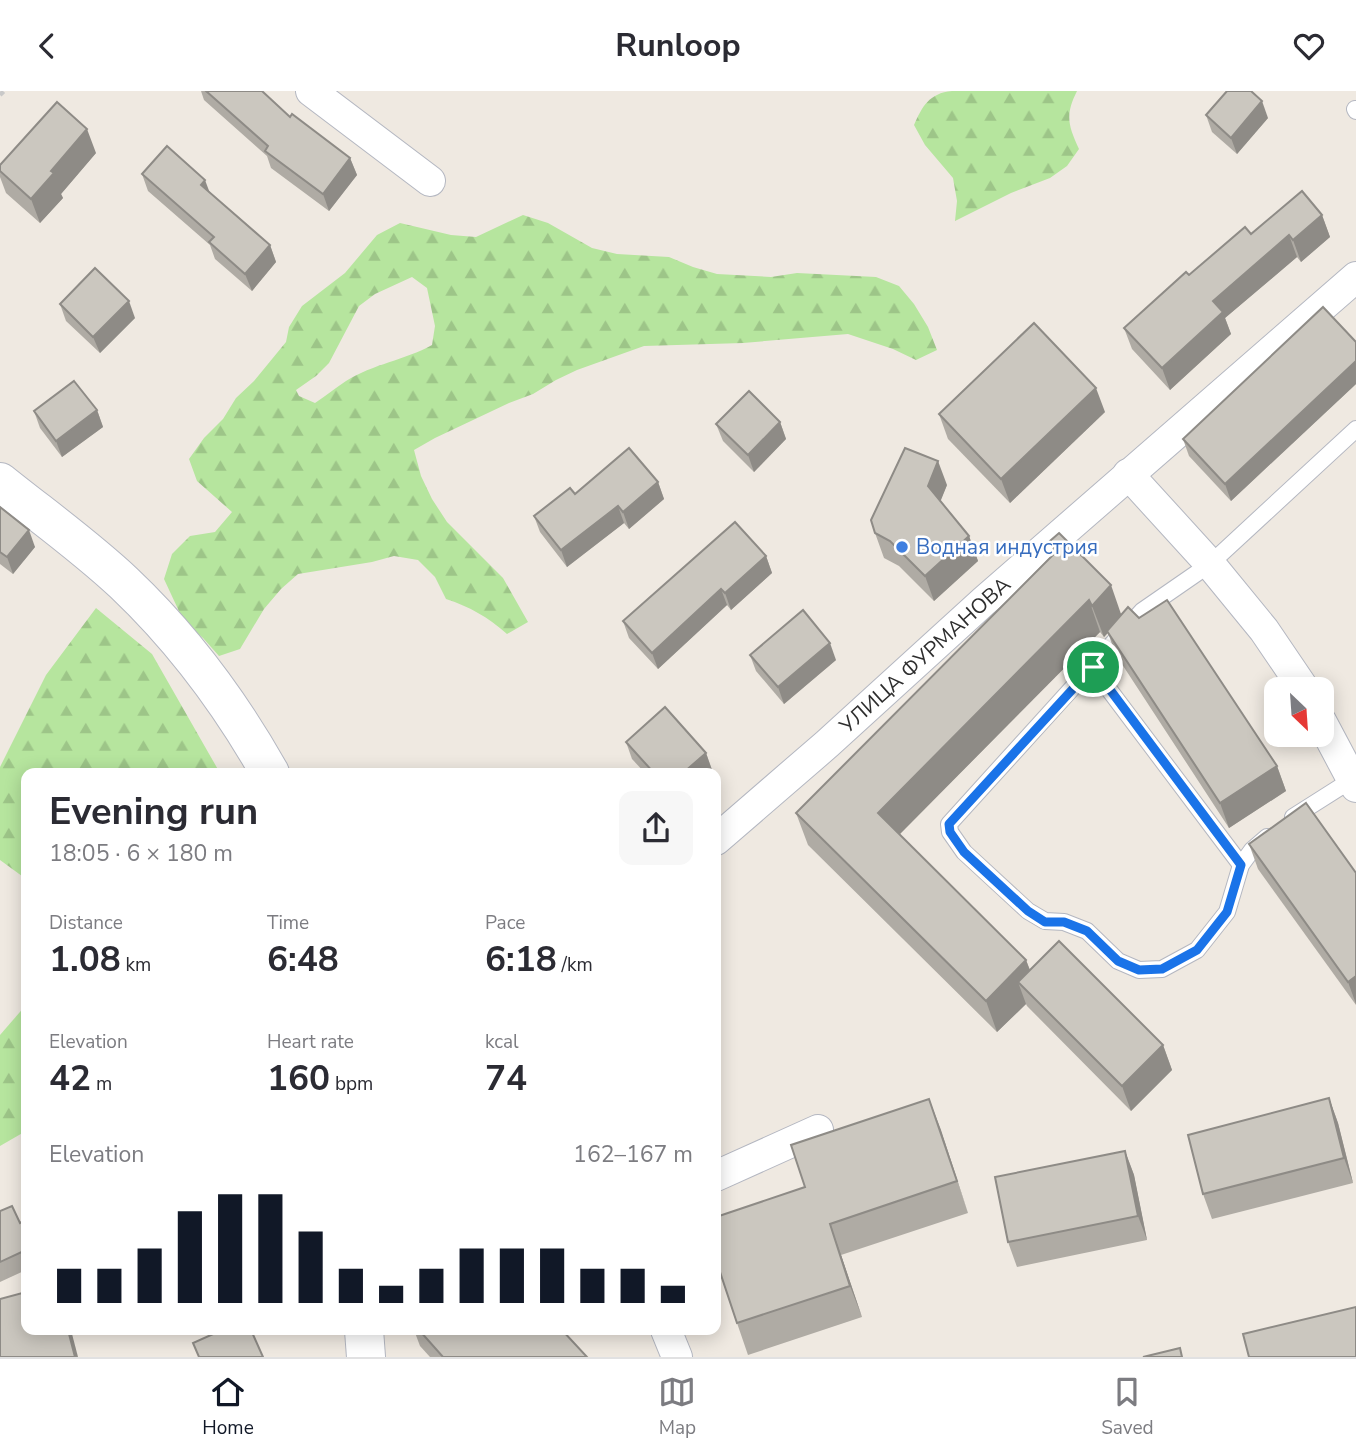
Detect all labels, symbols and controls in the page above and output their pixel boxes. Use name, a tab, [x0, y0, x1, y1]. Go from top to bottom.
text: Runloop	[615, 24, 741, 67]
icon: back	[28, 27, 66, 65]
icon: heart	[1290, 27, 1328, 65]
place label: Водная индустрия	[916, 533, 1098, 561]
marker: Водная индустрия	[894, 539, 910, 555]
street label: УЛИЦА ФУРМАНОВА	[833, 571, 1017, 740]
pin	[1063, 637, 1123, 697]
icon: arrive	[1074, 648, 1112, 686]
north arrow	[1264, 677, 1334, 747]
map controls	[1264, 677, 1334, 747]
text: Evening run	[49, 786, 258, 837]
button: share	[619, 791, 693, 865]
text: 18:05 · 6 × 180 m	[49, 838, 233, 869]
text: Distance	[49, 910, 123, 936]
text: Time	[267, 910, 309, 936]
text: Pace	[485, 910, 525, 936]
text: 1.08	[49, 936, 121, 983]
text: 6:48	[267, 936, 339, 983]
text: 6:18	[485, 936, 557, 983]
text: km	[121, 952, 151, 978]
text: /km	[557, 952, 593, 978]
text: Elevation	[49, 1029, 128, 1055]
text: Heart rate	[267, 1029, 354, 1055]
text: kcal	[485, 1029, 519, 1055]
text: 42	[49, 1055, 91, 1102]
text: 160	[267, 1055, 330, 1102]
text: 74	[485, 1055, 527, 1102]
text: m	[91, 1071, 112, 1097]
text: bpm	[330, 1071, 373, 1097]
text: Elevation	[49, 1139, 144, 1170]
text: 162–167 m	[573, 1139, 693, 1170]
tab: Home	[202, 1373, 254, 1441]
tab: Map	[658, 1373, 696, 1441]
tab: Saved	[1101, 1373, 1154, 1441]

